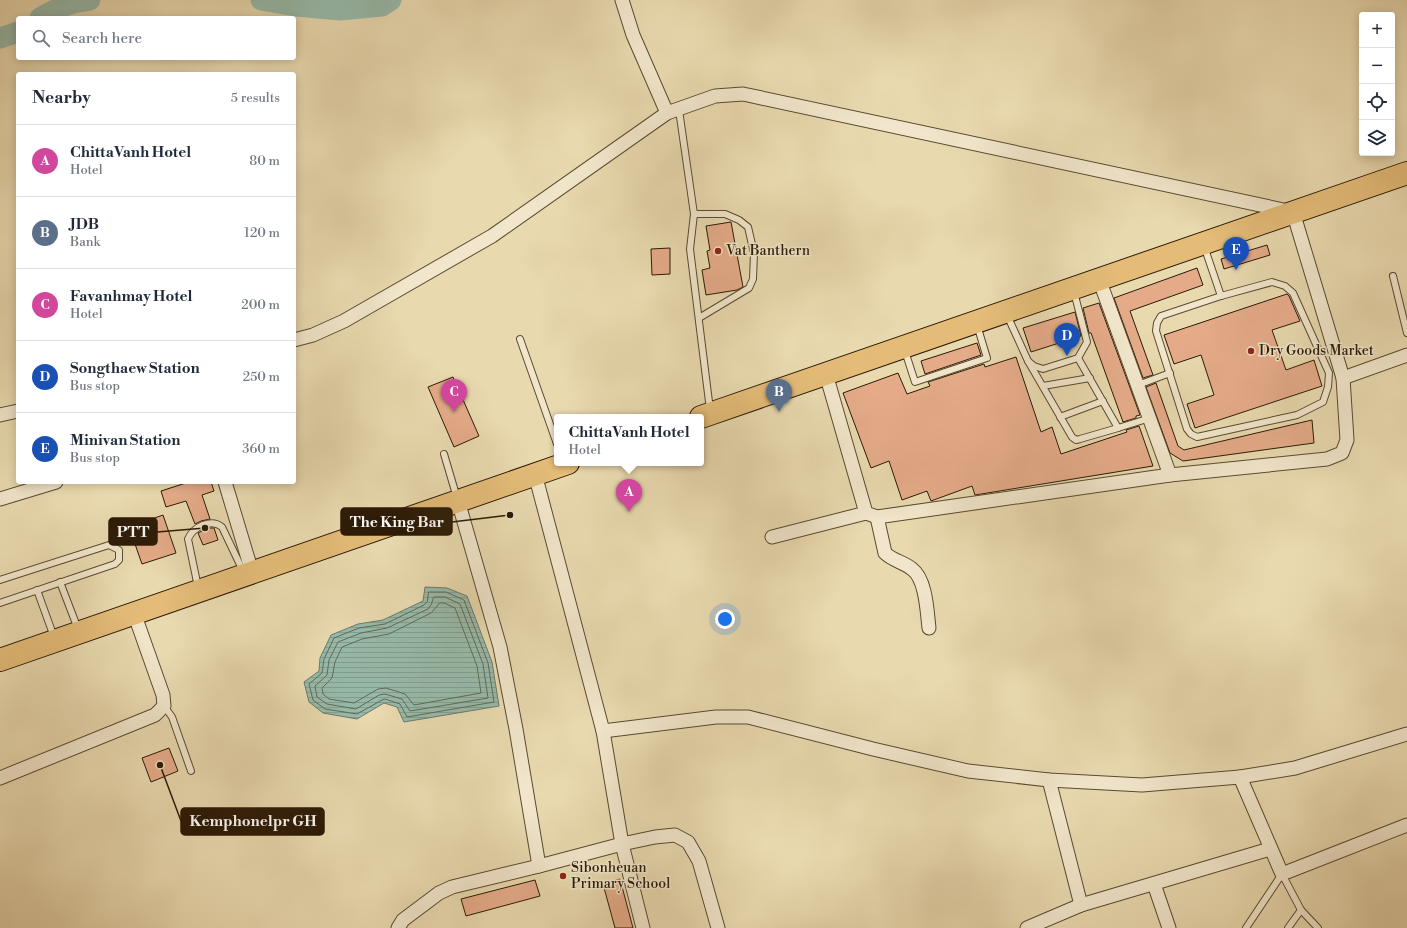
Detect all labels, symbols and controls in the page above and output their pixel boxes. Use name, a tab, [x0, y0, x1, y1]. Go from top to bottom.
map controls	[1359, 12, 1395, 156]
button: +	[1359, 12, 1395, 48]
search box	[16, 16, 296, 60]
icon: search	[30, 27, 52, 49]
text: Search here	[62, 29, 142, 48]
button: −	[1359, 48, 1395, 84]
button: locate	[1359, 84, 1395, 120]
text: Nearby	[32, 87, 91, 109]
text: 5 results	[231, 90, 280, 106]
button: layers	[1359, 120, 1395, 156]
text: ChittaVanh Hotel	[70, 143, 191, 162]
text: A	[40, 153, 50, 169]
text: 80 m	[249, 153, 280, 169]
text: Hotel	[70, 162, 103, 178]
text: JDB	[70, 215, 99, 234]
text: B	[40, 225, 50, 241]
text: 120 m	[244, 225, 280, 241]
text: Bank	[70, 234, 100, 250]
pin: E	[1223, 237, 1249, 270]
place label: Vat Banthern	[725, 242, 811, 260]
marker: Vat Banthern	[713, 246, 723, 256]
text: Favanhmay Hotel	[70, 287, 193, 306]
text: C	[40, 297, 50, 313]
text: 200 m	[241, 297, 280, 313]
text: Hotel	[70, 306, 103, 322]
pin: D	[1054, 323, 1080, 356]
place label: Dry Goods Market	[1259, 342, 1374, 360]
marker: Dry Goods Market	[1246, 346, 1256, 356]
text: Songthaew Station	[70, 359, 200, 378]
text: D	[40, 369, 50, 385]
text: 250 m	[243, 369, 280, 385]
text: Bus stop	[70, 378, 120, 394]
pin: C	[441, 379, 467, 412]
pin: B	[766, 379, 792, 412]
popup	[554, 414, 704, 466]
text: ChittaVanh Hotel	[568, 423, 690, 442]
text: Minivan Station	[70, 431, 181, 450]
text: E	[40, 441, 50, 457]
text: 360 m	[242, 441, 280, 457]
text: Hotel	[568, 442, 601, 458]
text: Bus stop	[70, 450, 120, 466]
pin: A	[616, 479, 642, 512]
callout: The King Bar	[341, 508, 452, 535]
text: The King Bar	[350, 513, 445, 532]
callout: PTT	[109, 518, 157, 545]
text: PTT	[117, 523, 149, 542]
your location	[715, 609, 735, 629]
callout: Kemphonelpr GH	[181, 808, 324, 835]
text: Kemphonelpr GH	[189, 812, 317, 831]
place label: Sibonheuan Primary School	[571, 859, 670, 893]
marker: Sibonheuan Primary School	[558, 871, 568, 881]

